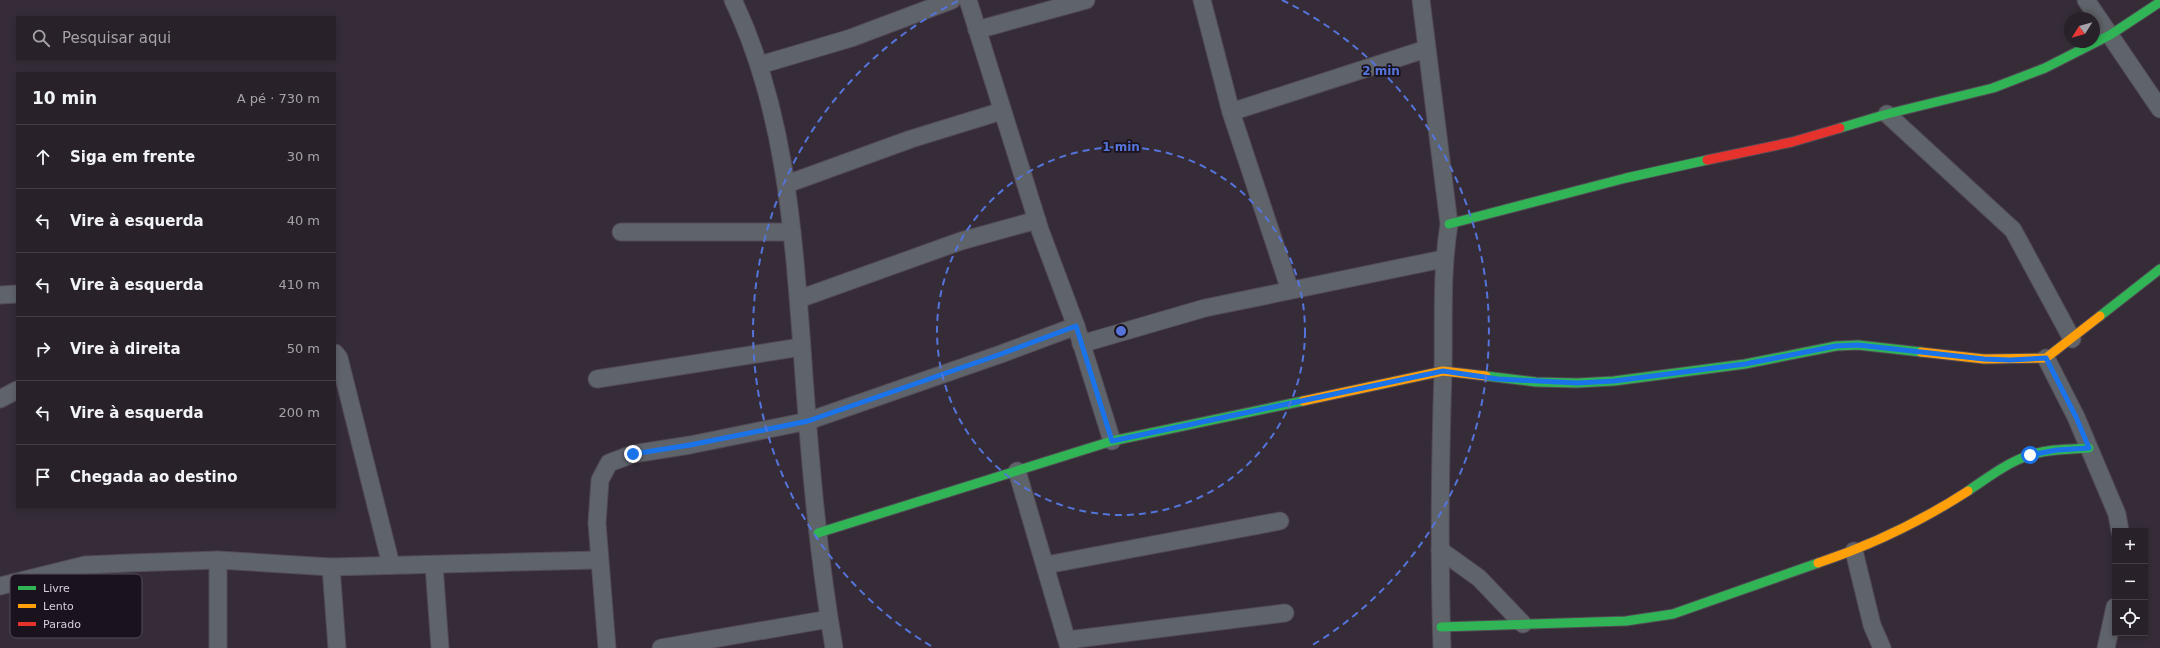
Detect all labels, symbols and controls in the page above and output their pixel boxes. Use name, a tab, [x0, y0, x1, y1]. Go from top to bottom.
north arrow	[2064, 12, 2100, 48]
search box	[16, 16, 336, 60]
icon: search	[30, 27, 52, 49]
text: Pesquisar aqui	[62, 29, 171, 47]
text: 2 min	[1362, 64, 1400, 78]
text: 10 min	[32, 88, 97, 108]
text: A pé · 730 m	[237, 91, 320, 106]
text: 1 min	[1102, 140, 1140, 154]
icon: ahead	[32, 146, 54, 168]
text: Siga em frente	[70, 148, 195, 166]
text: 30 m	[287, 149, 320, 164]
icon: left	[32, 210, 54, 232]
text: Vire à esquerda	[70, 212, 204, 230]
text: 40 m	[287, 213, 320, 228]
icon: left	[32, 274, 54, 296]
text: Vire à esquerda	[70, 276, 204, 294]
text: 410 m	[278, 277, 320, 292]
centre of rings	[1114, 324, 1128, 338]
icon: right	[32, 338, 54, 360]
text: Vire à direita	[70, 340, 181, 358]
text: 50 m	[287, 341, 320, 356]
icon: left	[32, 402, 54, 424]
text: Vire à esquerda	[70, 404, 204, 422]
text: 200 m	[278, 405, 320, 420]
route end	[624, 445, 642, 463]
route start	[2021, 446, 2039, 464]
icon: arrive	[32, 466, 54, 488]
text: Chegada ao destino	[70, 468, 238, 486]
map controls	[2112, 528, 2148, 636]
button: +	[2112, 528, 2148, 564]
button: −	[2112, 564, 2148, 600]
legend	[10, 574, 142, 638]
text: Livre	[43, 582, 70, 595]
text: Lento	[43, 600, 74, 613]
button: locate	[2112, 600, 2148, 636]
text: Parado	[43, 618, 81, 631]

